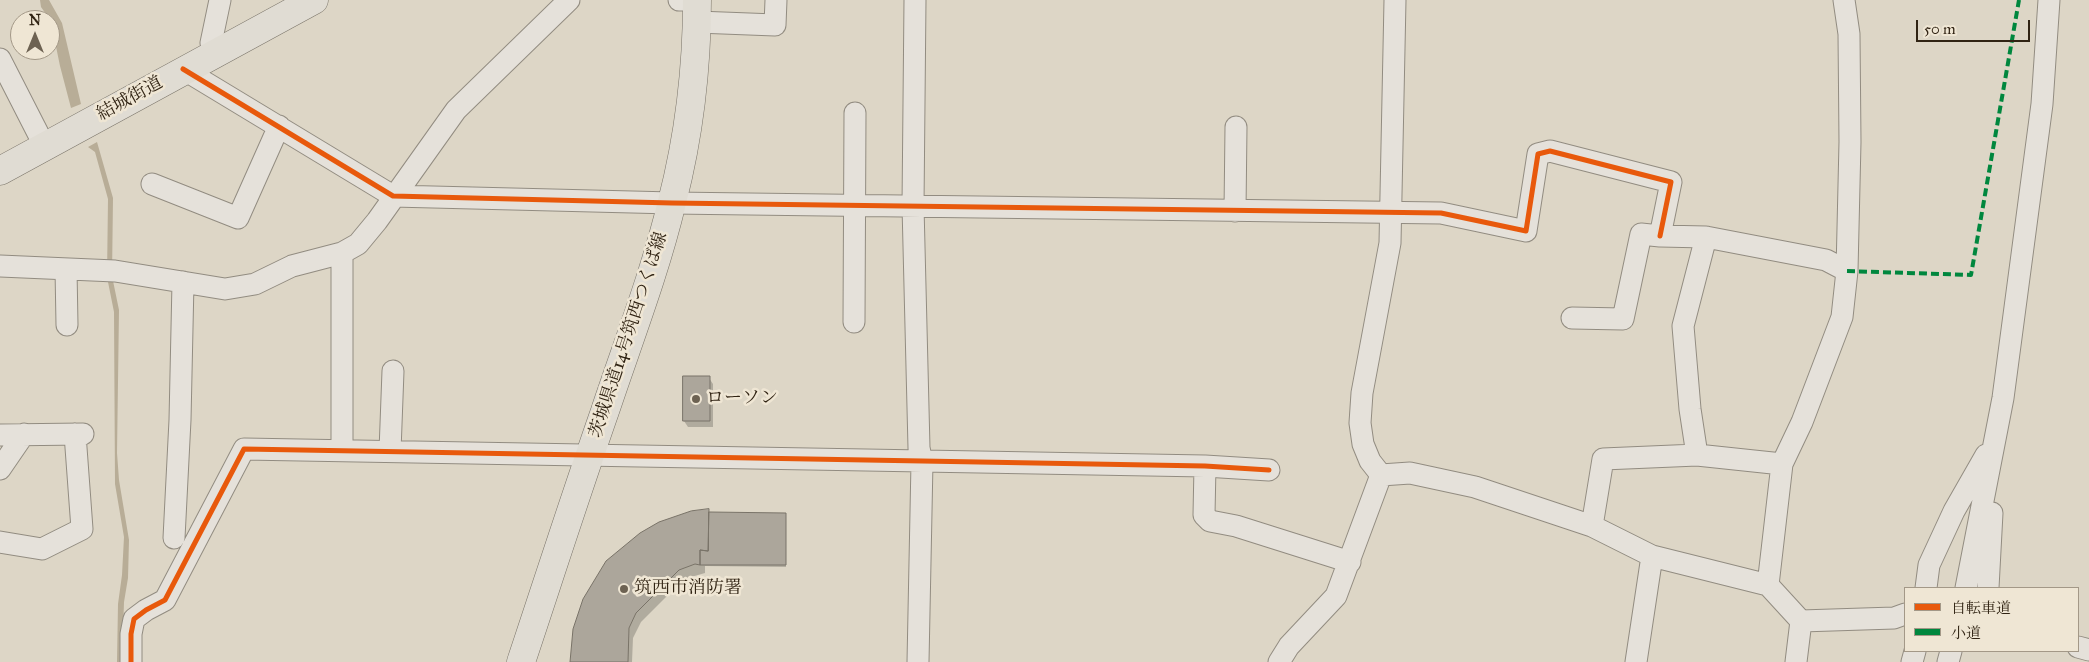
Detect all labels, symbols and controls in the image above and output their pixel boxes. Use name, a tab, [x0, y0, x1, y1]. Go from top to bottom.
north arrow	[10, 10, 60, 60]
scale bar	[1919, 10, 2033, 42]
text: N	[29, 12, 41, 29]
text: 50 m	[1924, 20, 1956, 38]
street label: 結城街道	[93, 72, 167, 126]
street label: 茨城県道14号筑西つくば線	[585, 229, 673, 441]
place label: ローソン	[706, 388, 778, 410]
marker: ローソン	[690, 393, 702, 405]
place label: 筑西市消防署	[634, 578, 742, 600]
marker: 筑西市消防署	[618, 583, 630, 595]
legend	[1904, 587, 2079, 652]
text: 自転車道	[1951, 599, 2011, 617]
text: 小道	[1951, 624, 1981, 642]

